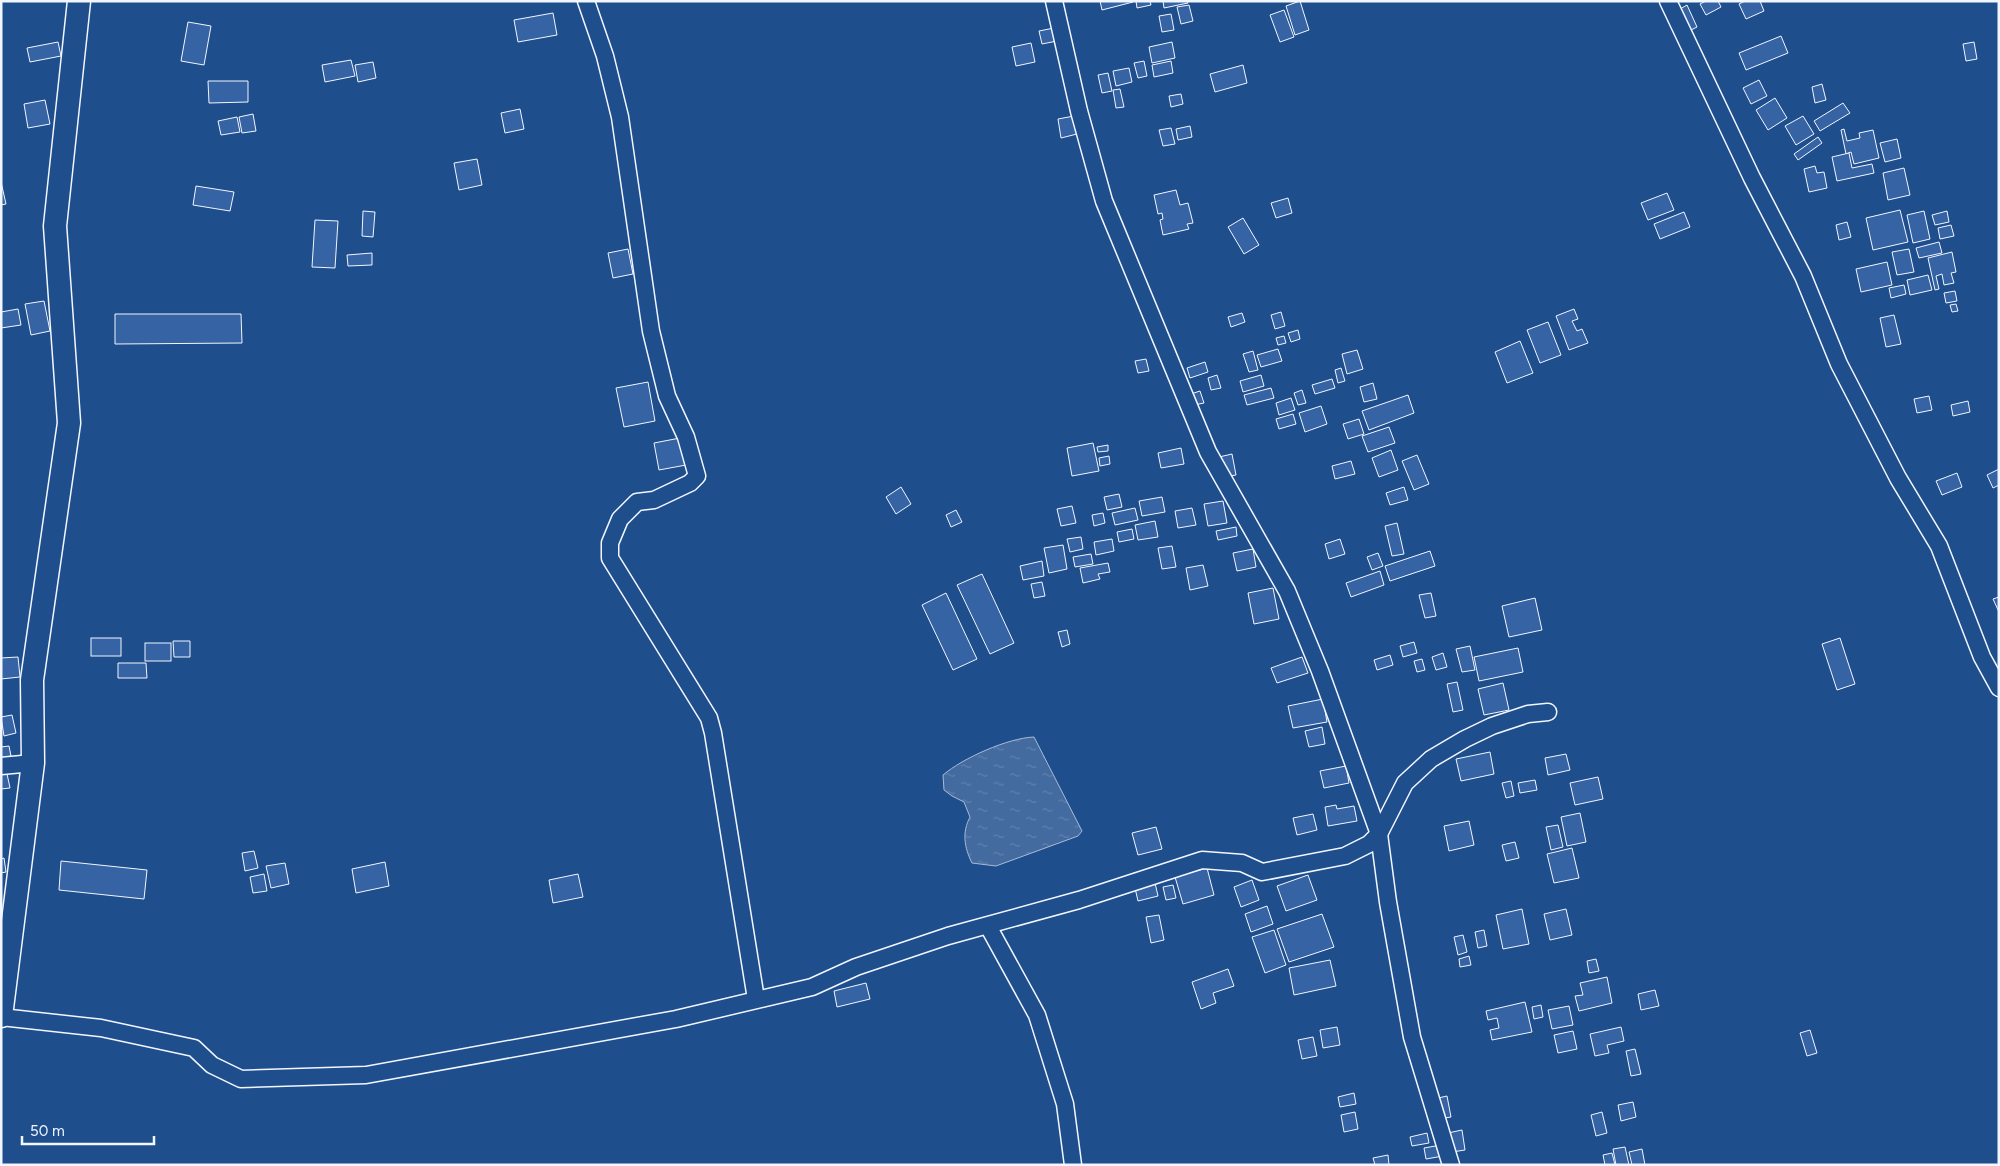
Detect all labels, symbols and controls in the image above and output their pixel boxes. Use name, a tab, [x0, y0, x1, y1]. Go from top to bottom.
scale bar	[22, 1114, 155, 1146]
text: 50 m	[30, 1122, 65, 1140]

